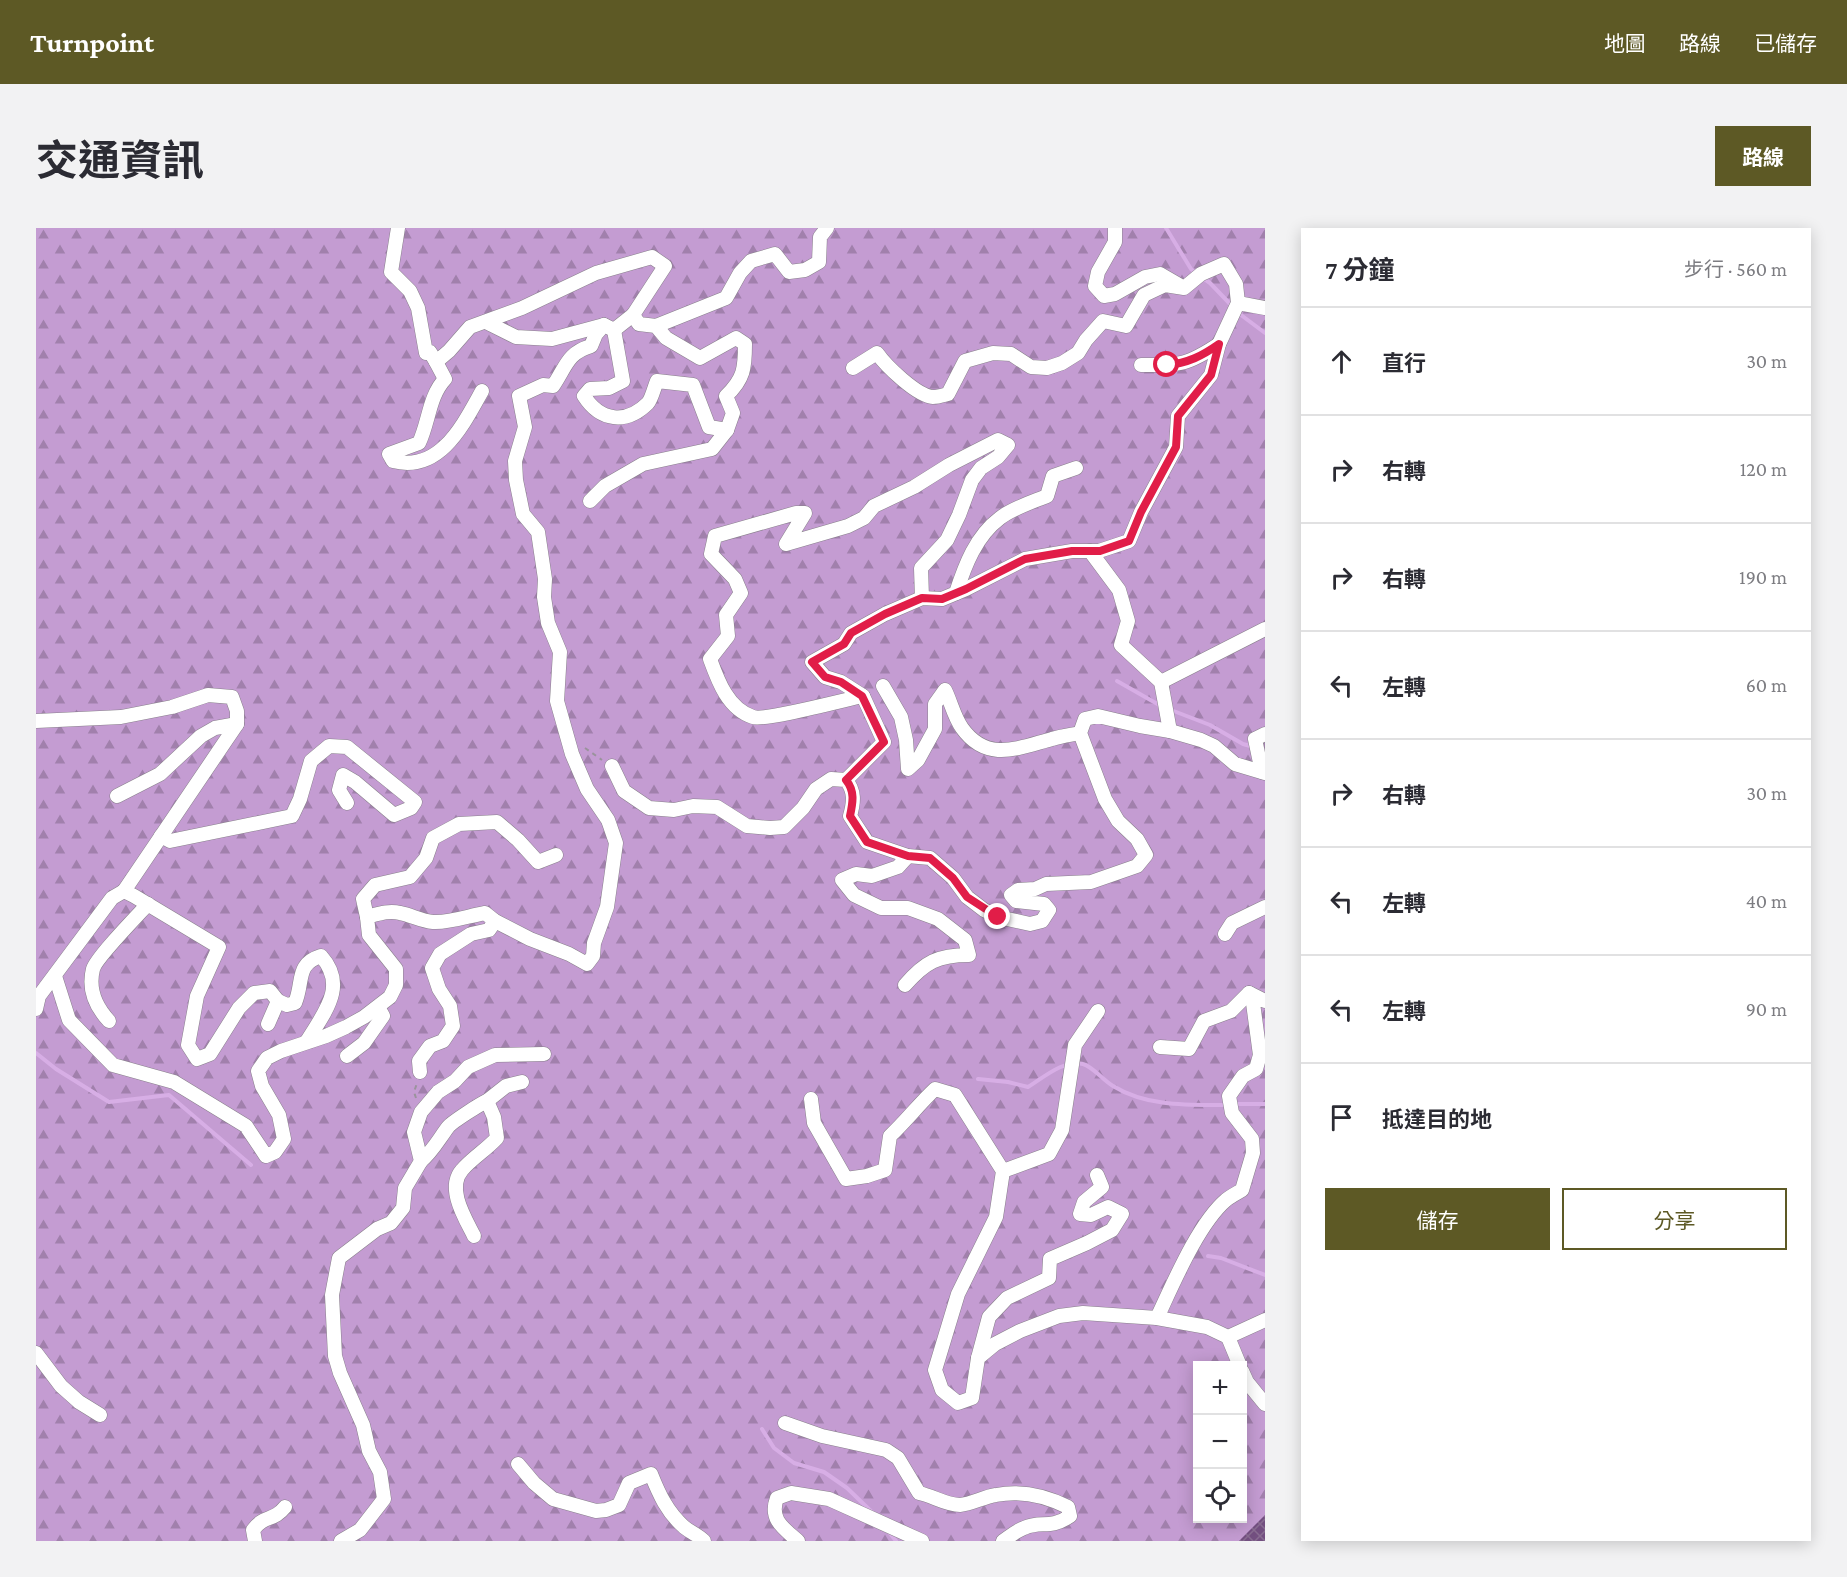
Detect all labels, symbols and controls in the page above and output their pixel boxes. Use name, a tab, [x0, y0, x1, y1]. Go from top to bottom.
text: Turnpoint	[30, 27, 154, 58]
text: 地圖	[1604, 32, 1646, 56]
text: 路線	[1679, 32, 1721, 56]
text: 已儲存	[1754, 32, 1817, 56]
button: 路線	[1715, 126, 1811, 186]
text: 交通資訊	[36, 137, 204, 184]
text: 7 分鐘	[1325, 256, 1395, 285]
text: 步行 · 560 m	[1684, 258, 1787, 280]
icon: ahead	[1325, 345, 1358, 378]
text: 30 m	[1746, 350, 1787, 372]
route start	[1153, 351, 1179, 377]
text: 直行	[1382, 351, 1426, 376]
icon: right	[1325, 453, 1358, 486]
text: 120 m	[1740, 458, 1787, 480]
text: 右轉	[1382, 459, 1426, 484]
icon: right	[1325, 561, 1358, 594]
text: 190 m	[1739, 566, 1787, 588]
text: 右轉	[1382, 567, 1426, 592]
icon: left	[1325, 669, 1358, 702]
text: 60 m	[1746, 674, 1787, 696]
text: 左轉	[1382, 675, 1426, 700]
icon: right	[1325, 777, 1358, 810]
text: 30 m	[1746, 782, 1787, 804]
text: 右轉	[1382, 783, 1426, 808]
icon: left	[1325, 885, 1358, 918]
text: 40 m	[1746, 890, 1787, 912]
text: 左轉	[1382, 891, 1426, 916]
route end	[984, 903, 1010, 929]
icon: left	[1325, 993, 1358, 1026]
text: 90 m	[1746, 998, 1787, 1020]
text: 左轉	[1382, 999, 1426, 1024]
icon: arrive	[1325, 1101, 1358, 1134]
text: 抵達目的地	[1382, 1107, 1492, 1132]
button: 儲存	[1325, 1188, 1550, 1250]
button: 分享	[1562, 1188, 1787, 1250]
map controls	[1193, 1361, 1247, 1523]
button: +	[1193, 1361, 1247, 1415]
button: −	[1193, 1415, 1247, 1469]
button: locate	[1193, 1469, 1247, 1523]

